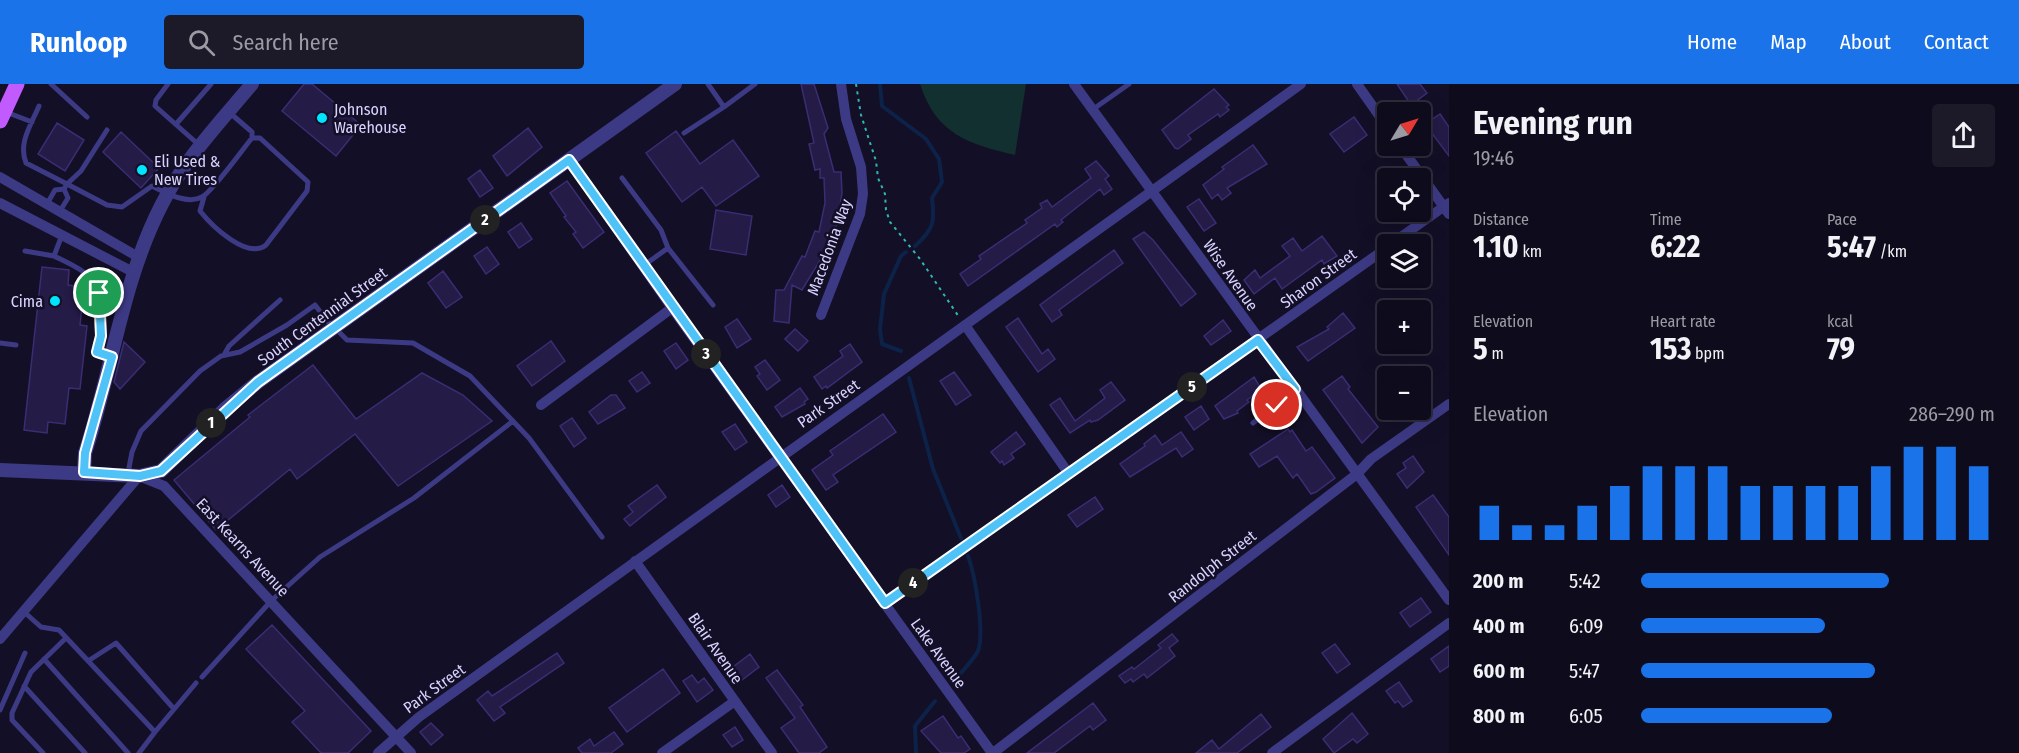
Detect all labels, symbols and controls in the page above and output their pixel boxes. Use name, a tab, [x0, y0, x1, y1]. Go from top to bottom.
search box	[164, 15, 584, 69]
text: Runloop	[30, 26, 128, 59]
icon: search	[185, 26, 218, 59]
text: Search here	[233, 29, 339, 56]
text: Home	[1687, 29, 1737, 55]
text: Map	[1770, 29, 1807, 55]
text: About	[1840, 29, 1891, 55]
text: Contact	[1924, 29, 1989, 55]
place label: Johnson Warehouse	[334, 100, 406, 137]
north arrow	[1377, 102, 1431, 156]
map controls	[1377, 102, 1431, 420]
text: Evening run	[1473, 103, 1633, 143]
button: share	[1932, 104, 1995, 167]
marker: Johnson Warehouse	[315, 111, 329, 125]
text: 19:46	[1473, 146, 1514, 170]
place label: Eli Used & New Tires	[154, 152, 221, 189]
marker: Eli Used & New Tires	[135, 163, 149, 177]
button: locate	[1377, 168, 1431, 222]
street label: Macedonia Way	[803, 196, 856, 298]
pin: 2	[470, 205, 500, 235]
text: 2	[481, 210, 489, 229]
text: Distance	[1473, 210, 1529, 229]
text: Time	[1650, 210, 1682, 229]
text: Pace	[1827, 210, 1857, 229]
text: 1.10	[1473, 229, 1519, 265]
text: 6:22	[1650, 229, 1700, 265]
text: 5:47	[1827, 229, 1876, 265]
button: layers	[1377, 234, 1431, 288]
street label: Wise Avenue	[1199, 236, 1262, 315]
text: km	[1519, 242, 1542, 261]
text: /km	[1876, 242, 1907, 261]
street label: Sharon Street	[1277, 244, 1361, 312]
street label: South Centennial Street	[254, 263, 391, 370]
pin	[73, 267, 124, 318]
icon: arrive	[82, 276, 115, 309]
place label: Cima	[11, 292, 43, 311]
marker: Cima	[48, 294, 62, 308]
button: +	[1377, 300, 1431, 354]
text: Elevation	[1473, 312, 1533, 331]
text: Heart rate	[1650, 312, 1716, 331]
text: kcal	[1827, 312, 1853, 331]
text: 5	[1473, 331, 1488, 367]
text: 153	[1650, 331, 1691, 367]
text: 79	[1827, 331, 1855, 367]
pin: 3	[691, 339, 721, 369]
text: 3	[702, 344, 710, 363]
text: m	[1488, 344, 1504, 363]
text: bpm	[1691, 344, 1724, 363]
button: −	[1377, 366, 1431, 420]
pin: 5	[1177, 372, 1207, 402]
street label: Park Street	[794, 375, 864, 432]
text: 5	[1188, 377, 1196, 396]
pin	[1251, 379, 1302, 430]
icon: check	[1260, 388, 1293, 421]
text: Elevation	[1473, 402, 1548, 426]
text: 286–290 m	[1909, 402, 1995, 426]
pin: 1	[196, 408, 226, 438]
text: 1	[208, 413, 214, 432]
street label: East Kearns Avenue	[192, 494, 293, 600]
street label: Randolph Street	[1165, 526, 1261, 607]
pin: 4	[898, 568, 928, 598]
text: 200 m	[1473, 569, 1524, 593]
text: 5:42	[1569, 569, 1601, 593]
text: 4	[909, 573, 917, 592]
street label: Blair Avenue	[684, 609, 747, 687]
text: 400 m	[1473, 614, 1525, 638]
text: 6:09	[1569, 614, 1603, 638]
street label: Lake Avenue	[907, 615, 970, 692]
street label: Park Street	[400, 659, 469, 717]
text: 600 m	[1473, 659, 1525, 683]
text: 5:47	[1569, 659, 1600, 683]
text: 800 m	[1473, 704, 1525, 728]
text: 6:05	[1569, 704, 1603, 728]

